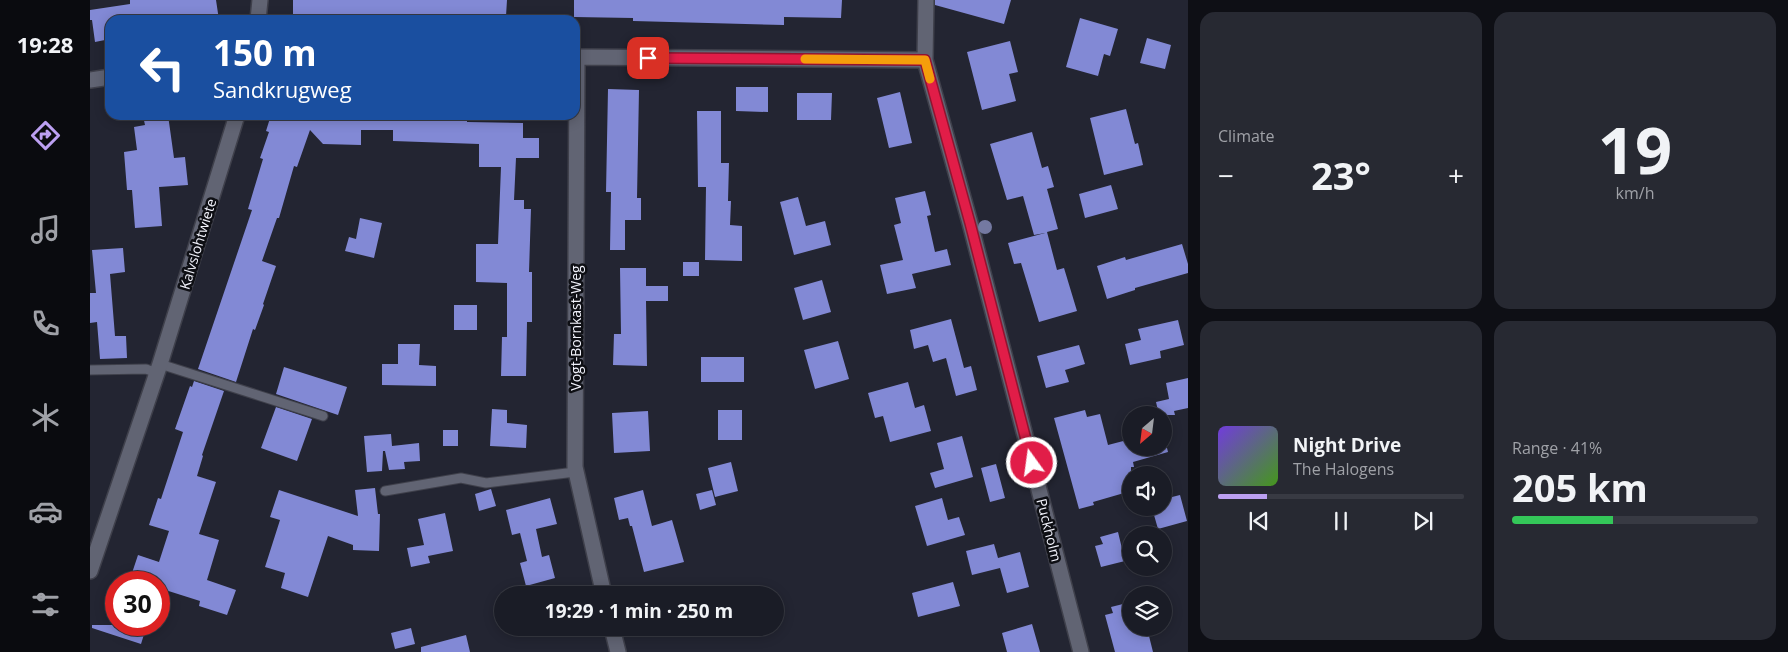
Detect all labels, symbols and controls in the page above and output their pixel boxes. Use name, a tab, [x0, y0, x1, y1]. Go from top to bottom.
text: 19:28	[17, 29, 73, 59]
text: 150 m	[213, 29, 317, 76]
icon: left	[130, 35, 195, 100]
pin	[627, 37, 669, 79]
icon: arrive	[634, 44, 662, 72]
text: Sandkrugweg	[213, 74, 352, 104]
text: 19	[1598, 105, 1672, 193]
icon: directions	[28, 118, 63, 153]
text: Climate	[1218, 125, 1275, 147]
text: 23°	[1311, 149, 1371, 201]
text: −	[1218, 156, 1234, 194]
text: +	[1448, 156, 1464, 194]
text: km/h	[1616, 182, 1654, 204]
street label: Kalvslohtwiete	[175, 196, 220, 292]
icon: music	[28, 212, 63, 247]
street label: Vogt-Bornkast-Weg	[566, 265, 585, 391]
icon: phone	[28, 306, 63, 341]
icon: climate	[28, 400, 63, 435]
north arrow	[1122, 406, 1172, 456]
map controls	[1122, 406, 1172, 636]
text: Night Drive	[1293, 432, 1401, 458]
position arrow	[1005, 436, 1057, 488]
text: Range · 41%	[1512, 437, 1602, 459]
text: The Halogens	[1293, 458, 1394, 480]
text: 205 km	[1512, 461, 1648, 513]
button: sound	[1122, 466, 1172, 516]
icon: car	[28, 494, 63, 529]
street label: Puckholm	[1032, 496, 1067, 564]
icon: previous	[1245, 507, 1273, 535]
icon: pause	[1327, 507, 1355, 535]
icon: next	[1409, 507, 1437, 535]
button: search	[1122, 526, 1172, 576]
speed limit sign: 30	[105, 571, 170, 636]
button: layers	[1122, 586, 1172, 636]
icon: filters	[28, 587, 63, 622]
text: 19:29 · 1 min · 250 m	[545, 598, 733, 624]

